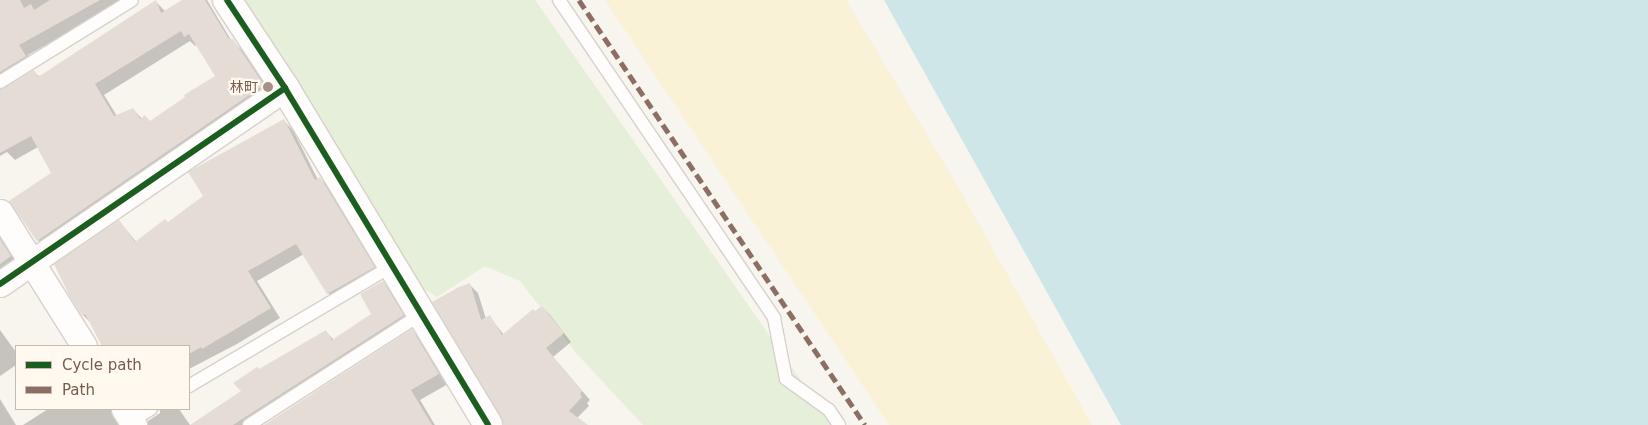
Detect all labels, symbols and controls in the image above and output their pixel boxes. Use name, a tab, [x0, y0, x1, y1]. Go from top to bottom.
place label: 林町	[230, 79, 258, 95]
marker: 林町	[262, 81, 274, 93]
legend	[15, 345, 190, 410]
text: Cycle path	[62, 356, 142, 374]
text: Path	[62, 381, 95, 399]

